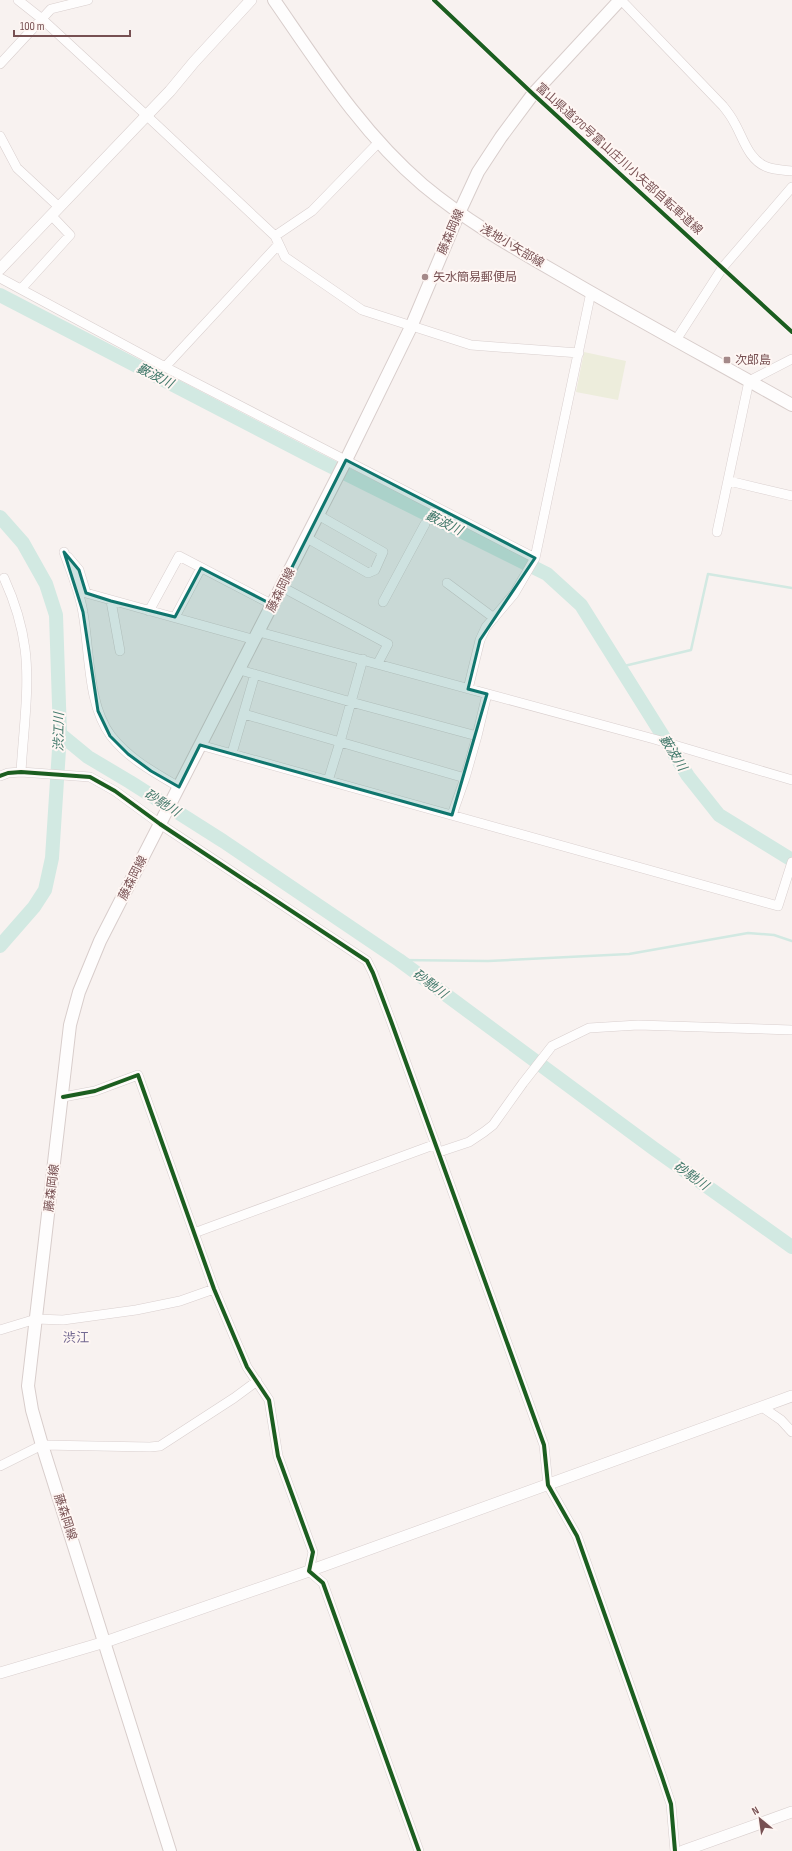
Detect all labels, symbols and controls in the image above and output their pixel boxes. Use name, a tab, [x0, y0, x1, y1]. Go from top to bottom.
scale bar	[14, 12, 130, 38]
text: 100 m	[20, 19, 45, 34]
street label: 富山県道370号富山庄川小矢部自転車道線	[533, 80, 705, 238]
street label: 藤森岡線	[435, 207, 467, 257]
street label: 浅地小矢部線	[477, 221, 547, 271]
place label: 矢水簡易郵便局	[433, 270, 517, 285]
marker: 矢水簡易郵便局	[420, 272, 430, 282]
place label: 次郎島	[735, 353, 771, 368]
marker: 次郎島	[722, 355, 732, 365]
water label: 藪波川	[134, 360, 178, 393]
water label: 藪波川	[423, 507, 467, 540]
street label: 藤森岡線	[263, 565, 299, 615]
water label: 渋江川	[51, 710, 67, 752]
water label: 藪波川	[656, 732, 691, 775]
water label: 砂馳川	[141, 786, 184, 821]
street label: 藤森岡線	[115, 853, 151, 903]
water label: 砂馳川	[410, 966, 452, 1003]
water label: 砂馳川	[670, 1158, 713, 1195]
street label: 藤森岡線	[42, 1163, 62, 1213]
district label: 渋江	[63, 1330, 89, 1346]
street label: 藤森岡線	[50, 1492, 80, 1542]
north arrow	[740, 1799, 780, 1839]
text: N	[750, 1804, 761, 1818]

